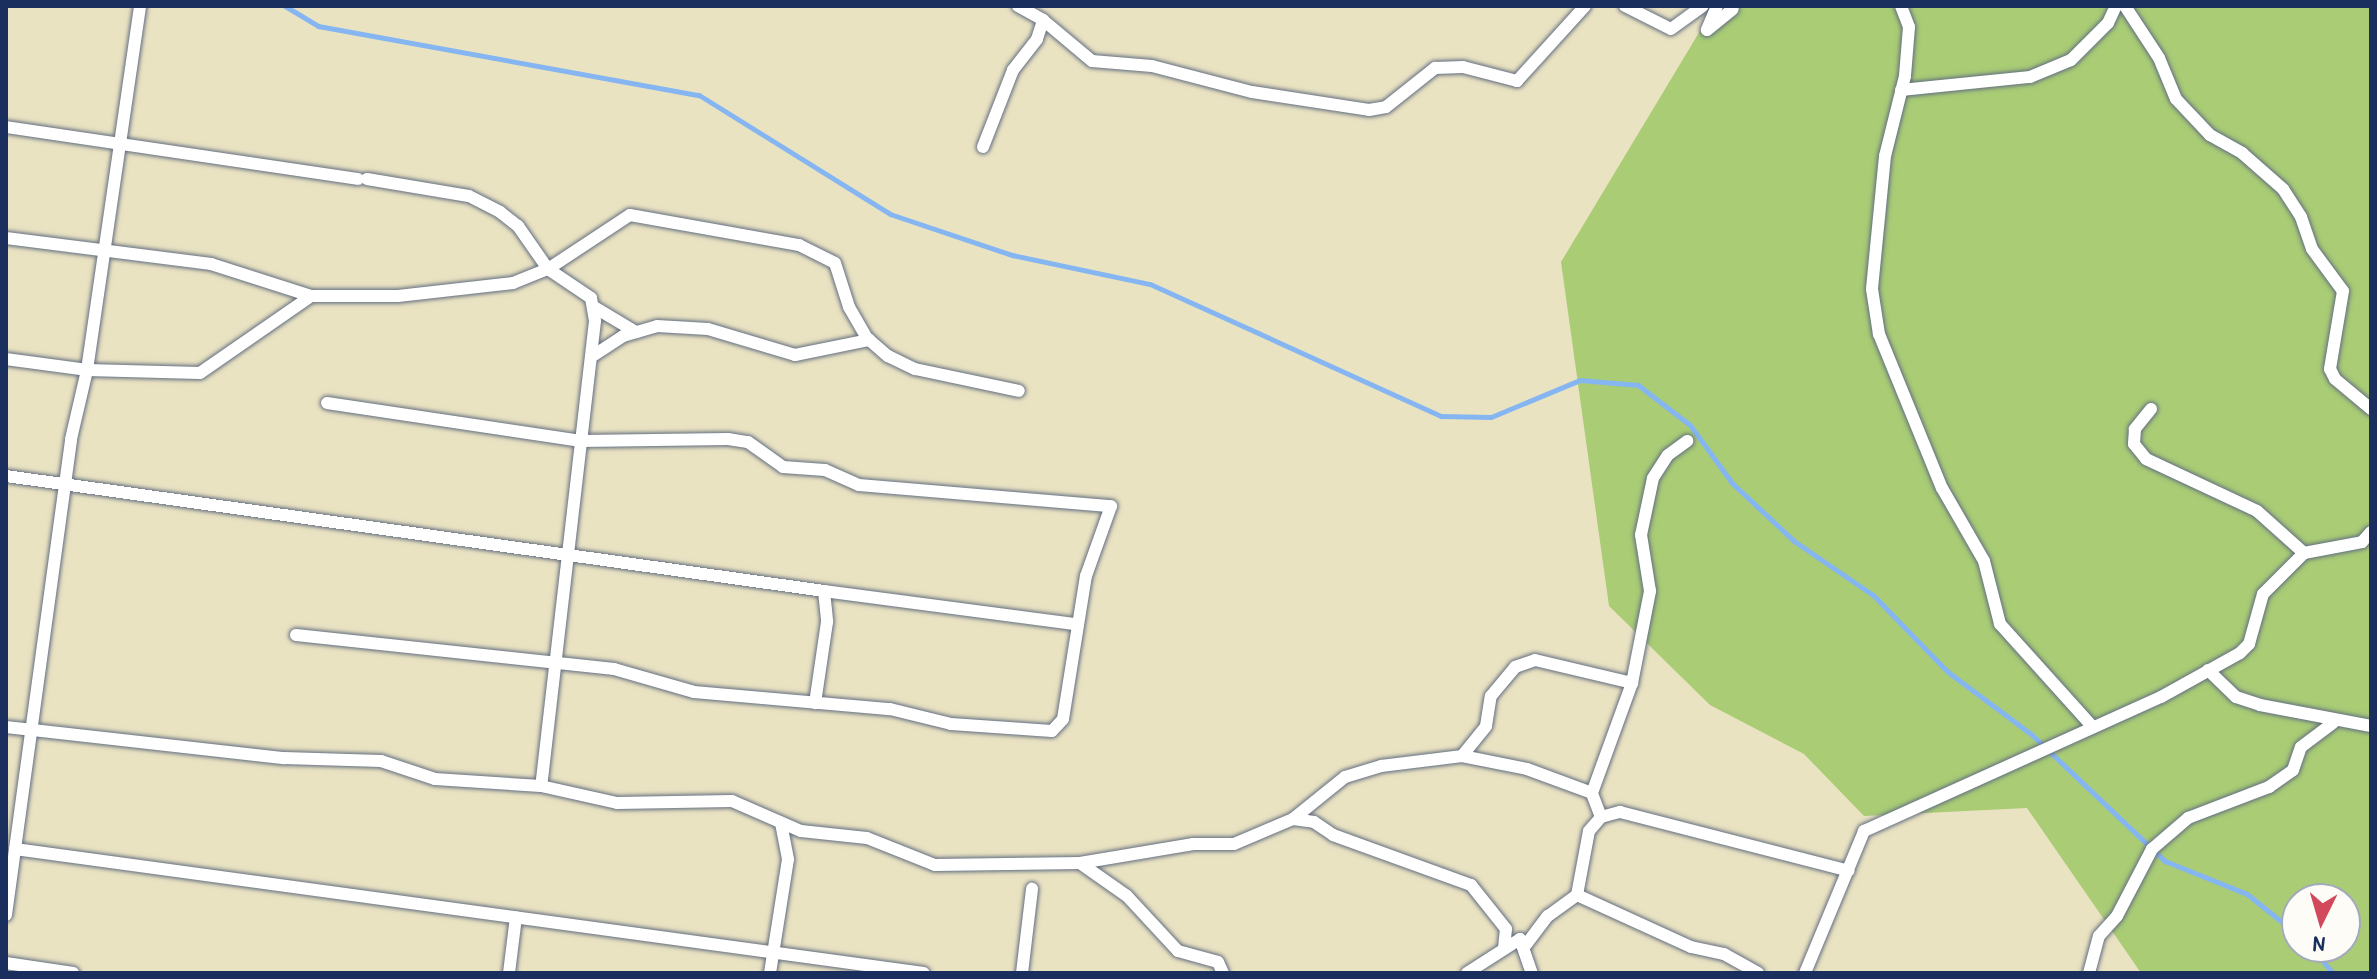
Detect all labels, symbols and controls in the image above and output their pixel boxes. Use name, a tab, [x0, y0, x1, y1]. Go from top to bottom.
north arrow	[2281, 883, 2361, 963]
text: N	[2312, 929, 2326, 960]

